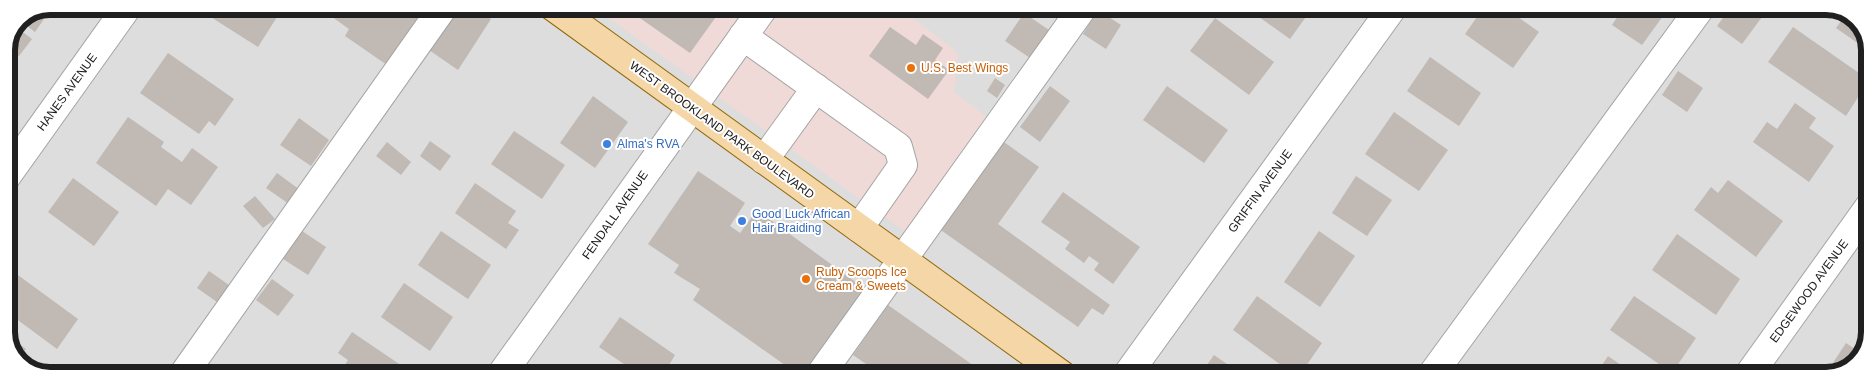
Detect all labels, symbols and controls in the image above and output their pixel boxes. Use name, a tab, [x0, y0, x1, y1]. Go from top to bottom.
street label: HANES AVENUE	[34, 50, 100, 134]
street label: WEST BROOKLAND PARK BOULEVARD	[627, 58, 817, 202]
place label: U.S. Best Wings	[921, 61, 1008, 75]
marker: U.S. Best Wings	[905, 62, 917, 74]
place label: Alma's RVA	[617, 137, 680, 151]
marker: Alma's RVA	[601, 138, 613, 150]
street label: GRIFFIN AVENUE	[1225, 147, 1295, 235]
street label: FENDALL AVENUE	[579, 168, 651, 262]
place label: Good Luck African Hair Braiding	[752, 207, 850, 235]
marker: Good Luck African Hair Braiding	[736, 215, 748, 227]
street label: EDGEWOOD AVENUE	[1767, 237, 1851, 345]
place label: Ruby Scoops Ice Cream & Sweets	[816, 265, 907, 293]
marker: Ruby Scoops Ice Cream & Sweets	[800, 273, 812, 285]

